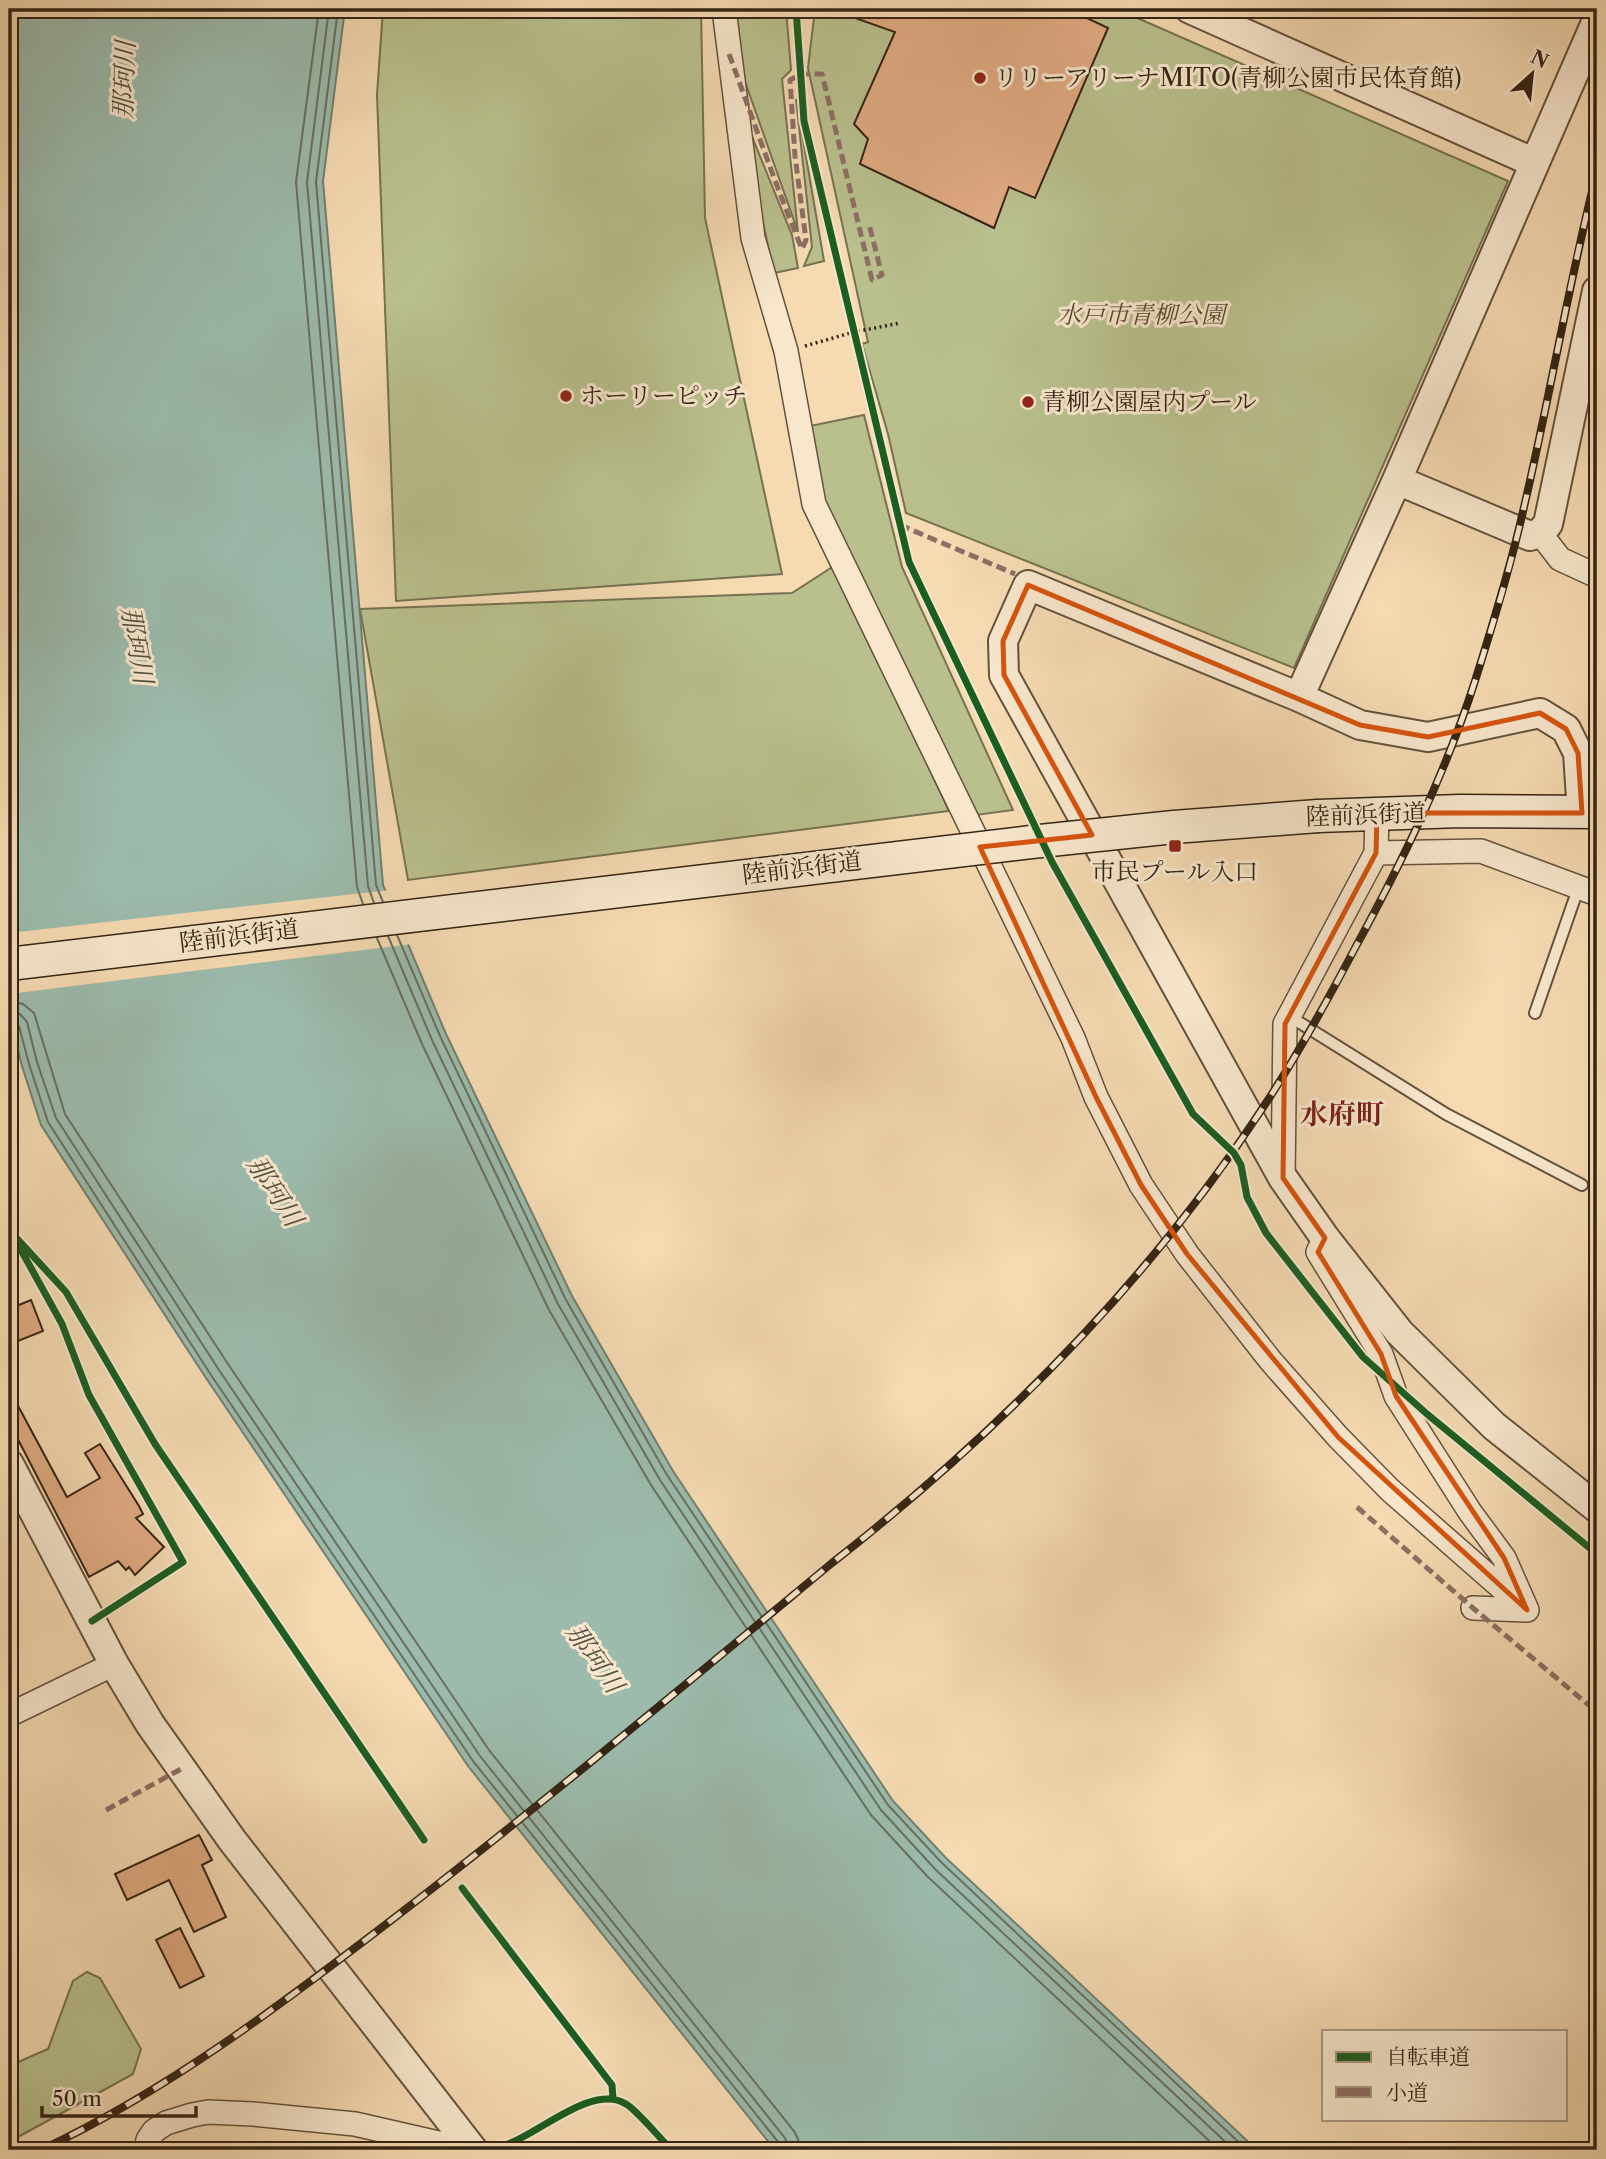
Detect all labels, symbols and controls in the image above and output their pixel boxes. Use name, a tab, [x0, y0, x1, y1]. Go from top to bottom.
water label: 那珂川	[107, 37, 141, 120]
north arrow	[1498, 38, 1568, 108]
text: N	[1527, 45, 1552, 73]
place label: リリーアリーナMITO(青柳公園市民体育館)	[994, 63, 1462, 92]
marker: リリーアリーナMITO(青柳公園市民体育館)	[972, 70, 988, 86]
park label: 水戸市青柳公園	[1057, 300, 1229, 329]
place label: ホーリーピッチ	[580, 381, 747, 410]
place label: 青柳公園屋内プール	[1042, 387, 1257, 416]
marker: ホーリーピッチ	[558, 388, 574, 404]
marker: 青柳公園屋内プール	[1020, 394, 1036, 410]
water label: 那珂川	[114, 604, 160, 689]
street label: 陸前浜街道	[1306, 798, 1426, 831]
marker: 市民プール入口	[1167, 838, 1183, 854]
street label: 陸前浜街道	[741, 846, 863, 889]
place label: 市民プール入口	[1092, 857, 1258, 886]
street label: 陸前浜街道	[178, 914, 300, 957]
district label: 水府町	[1300, 1097, 1384, 1131]
water label: 那珂川	[240, 1150, 311, 1235]
water label: 那珂川	[560, 1617, 632, 1702]
legend	[1322, 2030, 1568, 2120]
text: 自転車道	[1386, 2044, 1470, 2069]
scale bar	[42, 2075, 196, 2119]
text: 小道	[1386, 2080, 1428, 2105]
text: 50 m	[52, 2086, 102, 2111]

